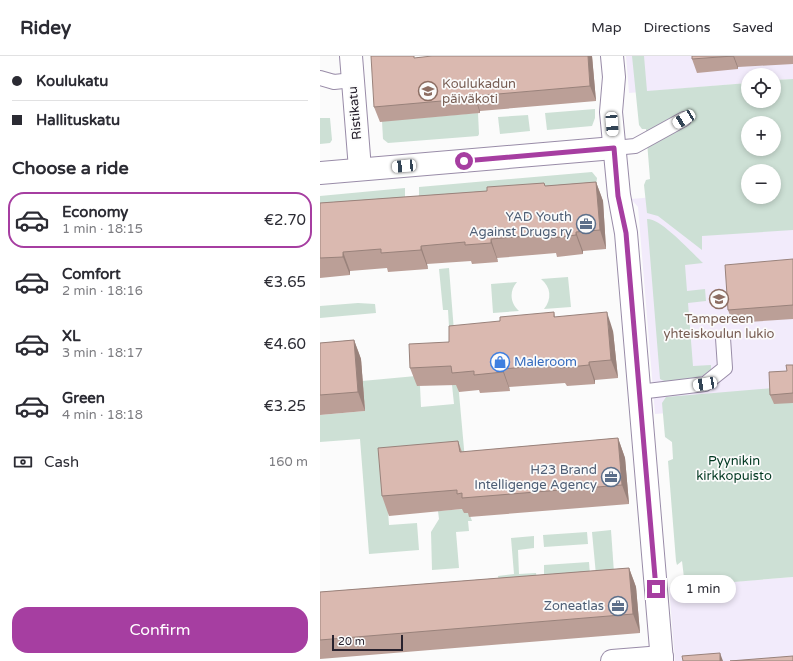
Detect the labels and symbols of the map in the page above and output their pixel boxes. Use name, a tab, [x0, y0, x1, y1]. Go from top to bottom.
place label: Koulukadun päiväkoti	[442, 76, 516, 107]
school or university icon: Koulukadun päiväkoti	[417, 80, 439, 102]
street label: Ristikatu	[345, 85, 365, 141]
car	[671, 108, 697, 130]
car	[605, 112, 619, 136]
route start	[455, 152, 473, 170]
car	[392, 159, 416, 173]
place label: YAD Youth Against Drugs ry	[469, 209, 572, 240]
office icon: YAD Youth Against Drugs ry	[575, 213, 597, 235]
school or university icon: Tampereen yhteiskoulun lukio	[708, 288, 730, 310]
place label: Tampereen yhteiskoulun lukio	[663, 311, 775, 342]
shop icon: Maleroom	[489, 351, 511, 373]
place label: Maleroom	[514, 354, 577, 370]
car	[692, 376, 718, 392]
park label: Pyynikin kirkkopuisto	[696, 453, 772, 484]
place label: H23 Brand Intelligenge Agency	[474, 462, 597, 493]
office icon: H23 Brand Intelligenge Agency	[600, 466, 622, 488]
callout: 1 min	[670, 575, 736, 603]
route end	[647, 580, 665, 598]
office icon: Zoneatlas	[607, 595, 629, 617]
place label: Zoneatlas	[544, 598, 604, 614]
scale bar	[332, 633, 403, 652]

